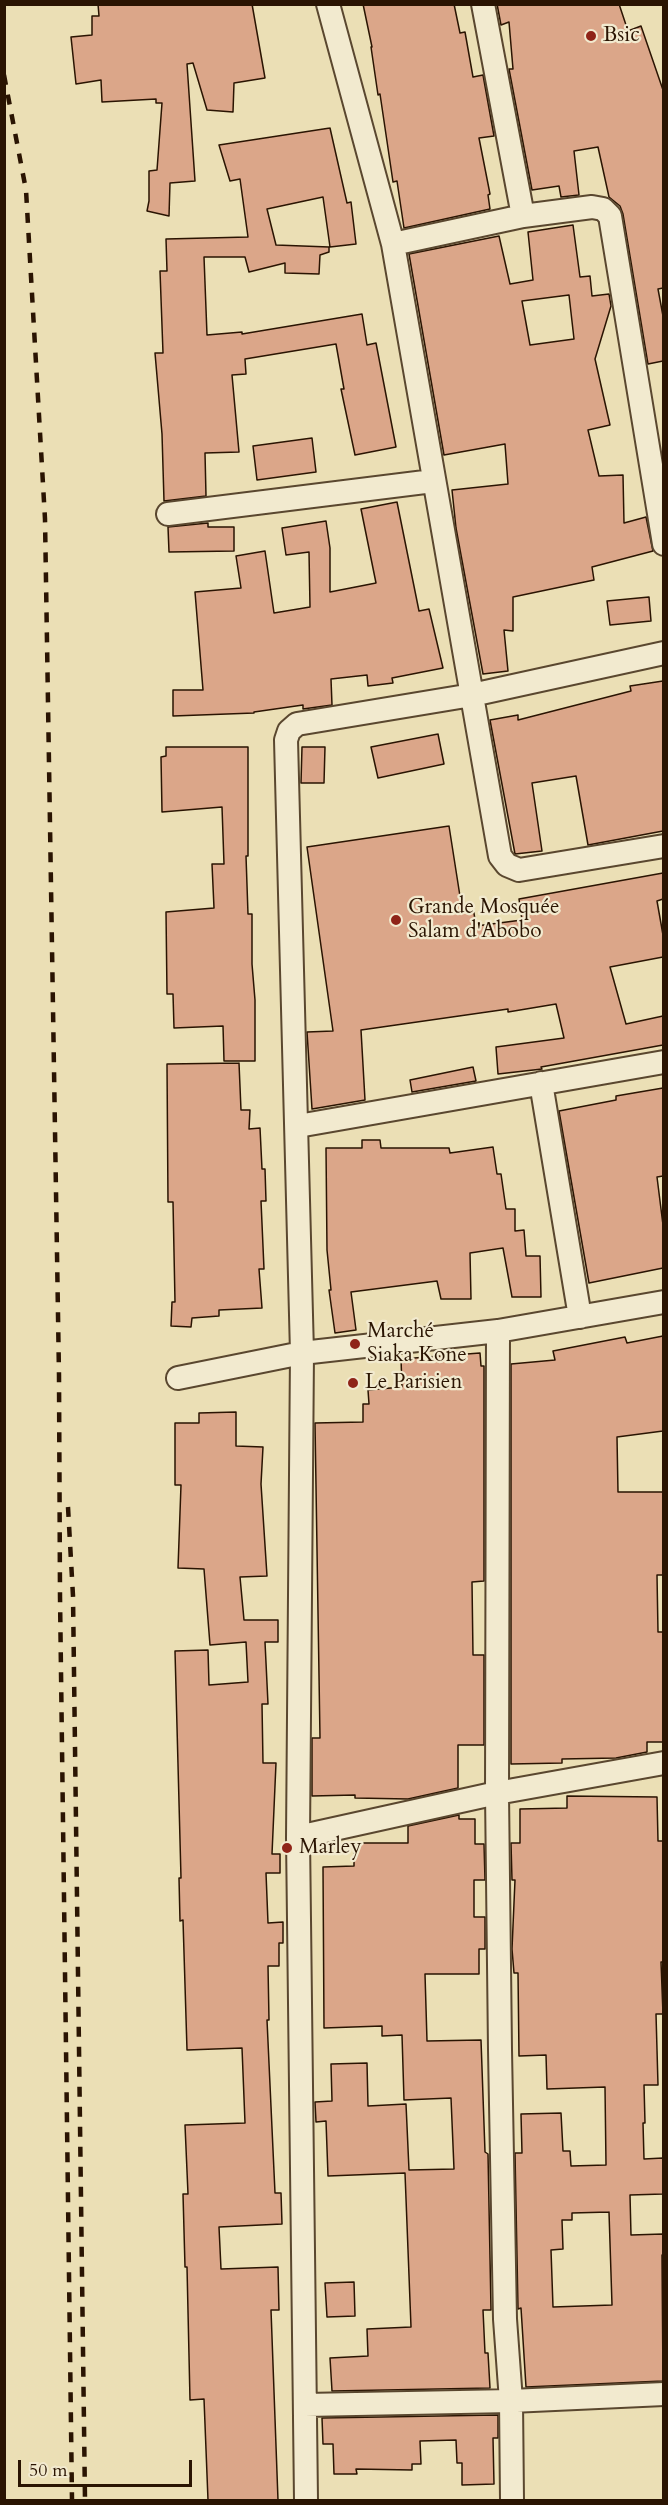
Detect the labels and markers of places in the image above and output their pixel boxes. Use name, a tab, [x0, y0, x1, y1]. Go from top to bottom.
place label: Bsic	[603, 23, 640, 49]
marker: Bsic	[584, 29, 598, 43]
place label: Grande Mosquée Salam d'Abobo	[408, 895, 560, 945]
marker: Grande Mosquée Salam d'Abobo	[389, 913, 403, 927]
place label: Marché Siaka Kone	[367, 1319, 467, 1369]
marker: Marché Siaka Kone	[348, 1337, 362, 1351]
place label: Le Parisien	[365, 1370, 462, 1396]
marker: Le Parisien	[346, 1376, 360, 1390]
place label: Marley	[299, 1835, 361, 1861]
marker: Marley	[280, 1841, 294, 1855]

